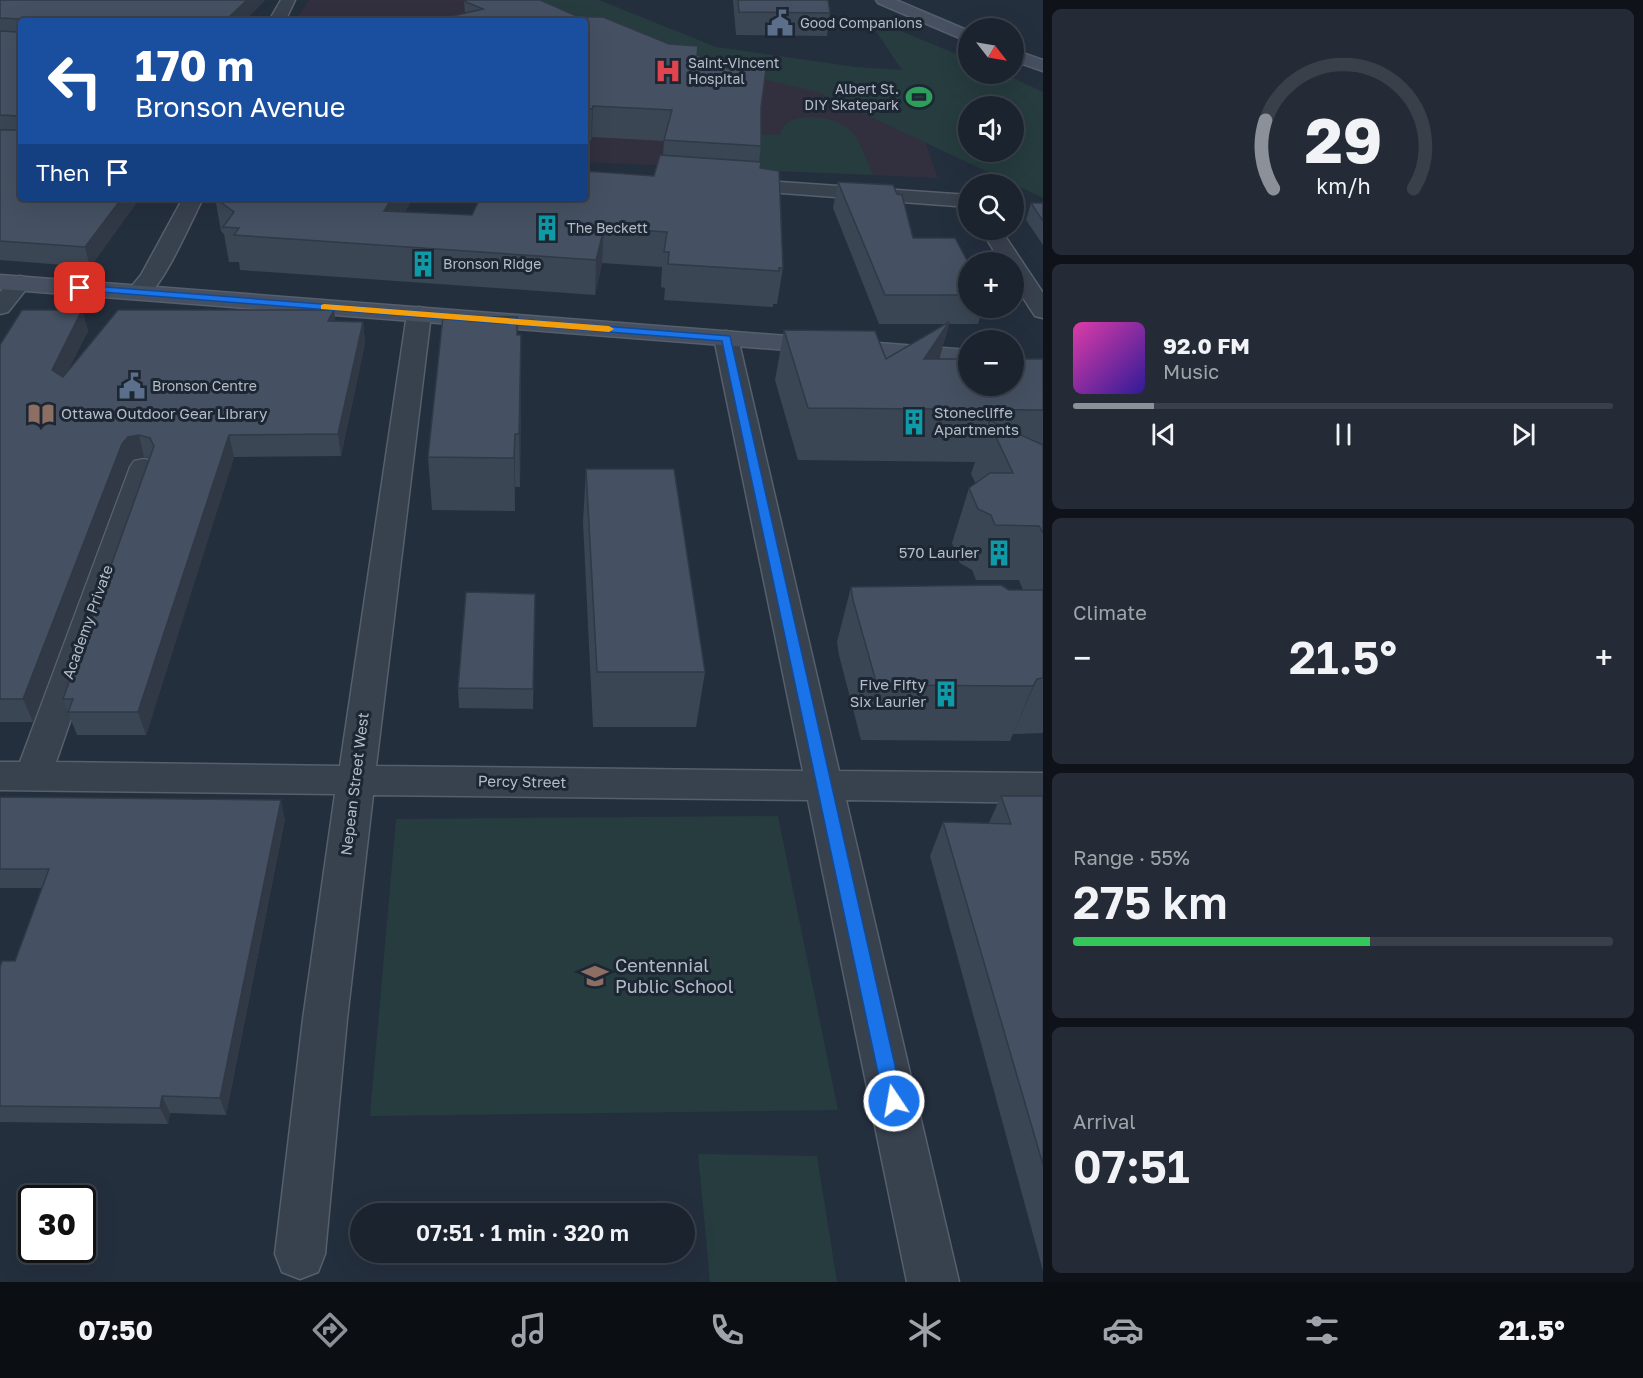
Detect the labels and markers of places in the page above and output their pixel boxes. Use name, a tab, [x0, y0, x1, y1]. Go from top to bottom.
public building icon: Good Companions	[765, 8, 795, 38]
place label: Good Companions	[800, 14, 922, 31]
place label: Saint-Vincent Hospital	[688, 54, 779, 87]
hospital icon: Saint-Vincent Hospital	[653, 56, 683, 86]
place label: Albert St. DIY Skatepark	[804, 80, 899, 113]
sports icon: Albert St. DIY Skatepark	[904, 82, 934, 112]
building icon: The Beckett	[532, 213, 562, 243]
place label: The Beckett	[567, 219, 648, 236]
building icon: Bronson Ridge	[408, 249, 438, 279]
place label: Bronson Ridge	[443, 255, 541, 272]
pin	[54, 262, 105, 313]
public building icon: Bronson Centre	[117, 371, 147, 401]
place label: Bronson Centre	[152, 377, 257, 394]
library icon: Ottawa Outdoor Gear Library	[26, 399, 56, 429]
place label: Stonecliffe Apartments	[934, 403, 1019, 438]
place label: Ottawa Outdoor Gear Library	[61, 404, 268, 422]
building icon: Stonecliffe Apartments	[899, 407, 929, 437]
building icon: 570 Laurier	[984, 538, 1014, 568]
place label: 570 Laurier	[899, 543, 979, 561]
place label: Five Fifty Six Laurier	[850, 675, 927, 710]
building icon: Five Fifty Six Laurier	[931, 679, 961, 709]
place label: Centennial Public School	[615, 954, 734, 997]
school or university icon: Centennial Public School	[580, 961, 610, 991]

